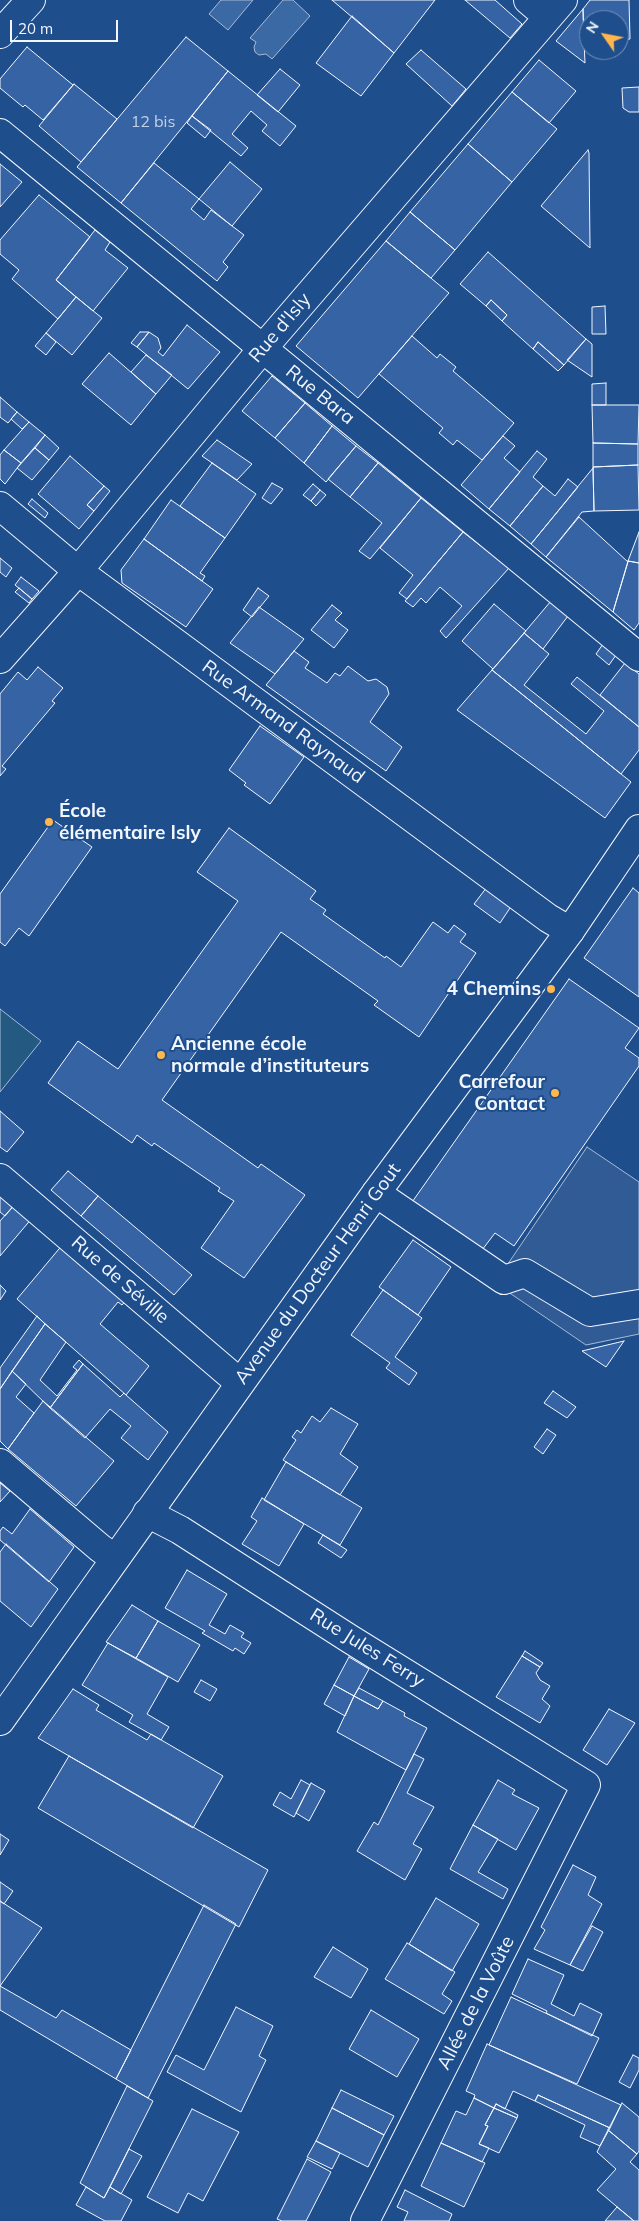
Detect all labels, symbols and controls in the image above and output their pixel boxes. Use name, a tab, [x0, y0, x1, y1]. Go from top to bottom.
scale bar	[12, 10, 120, 42]
north arrow	[579, 10, 629, 60]
text: N	[582, 18, 603, 37]
text: 20 m	[18, 19, 53, 38]
house number: 12 bis	[131, 112, 175, 132]
street label: Rue d'Isly	[244, 289, 316, 367]
street label: Rue Bara	[281, 360, 359, 430]
street label: Rue Armand Raynaud	[197, 655, 369, 789]
place label: École élémentaire Isly	[59, 800, 201, 844]
marker: École élémentaire Isly	[43, 816, 55, 828]
place label: 4 Chemins	[446, 978, 541, 1000]
marker: 4 Chemins	[545, 983, 557, 995]
place label: Ancienne école normale d’instituteurs	[171, 1033, 369, 1077]
marker: Ancienne école normale d’instituteurs	[155, 1049, 167, 1061]
place label: Carrefour Contact	[459, 1071, 545, 1115]
marker: Carrefour Contact	[549, 1087, 561, 1099]
street label: Avenue du Docteur Henri Gout	[230, 1159, 406, 1389]
street label: Rue de Séville	[66, 1231, 174, 1329]
street label: Rue Jules Ferry	[305, 1604, 429, 1692]
street label: Allée de la Voûte	[432, 1932, 520, 2074]

